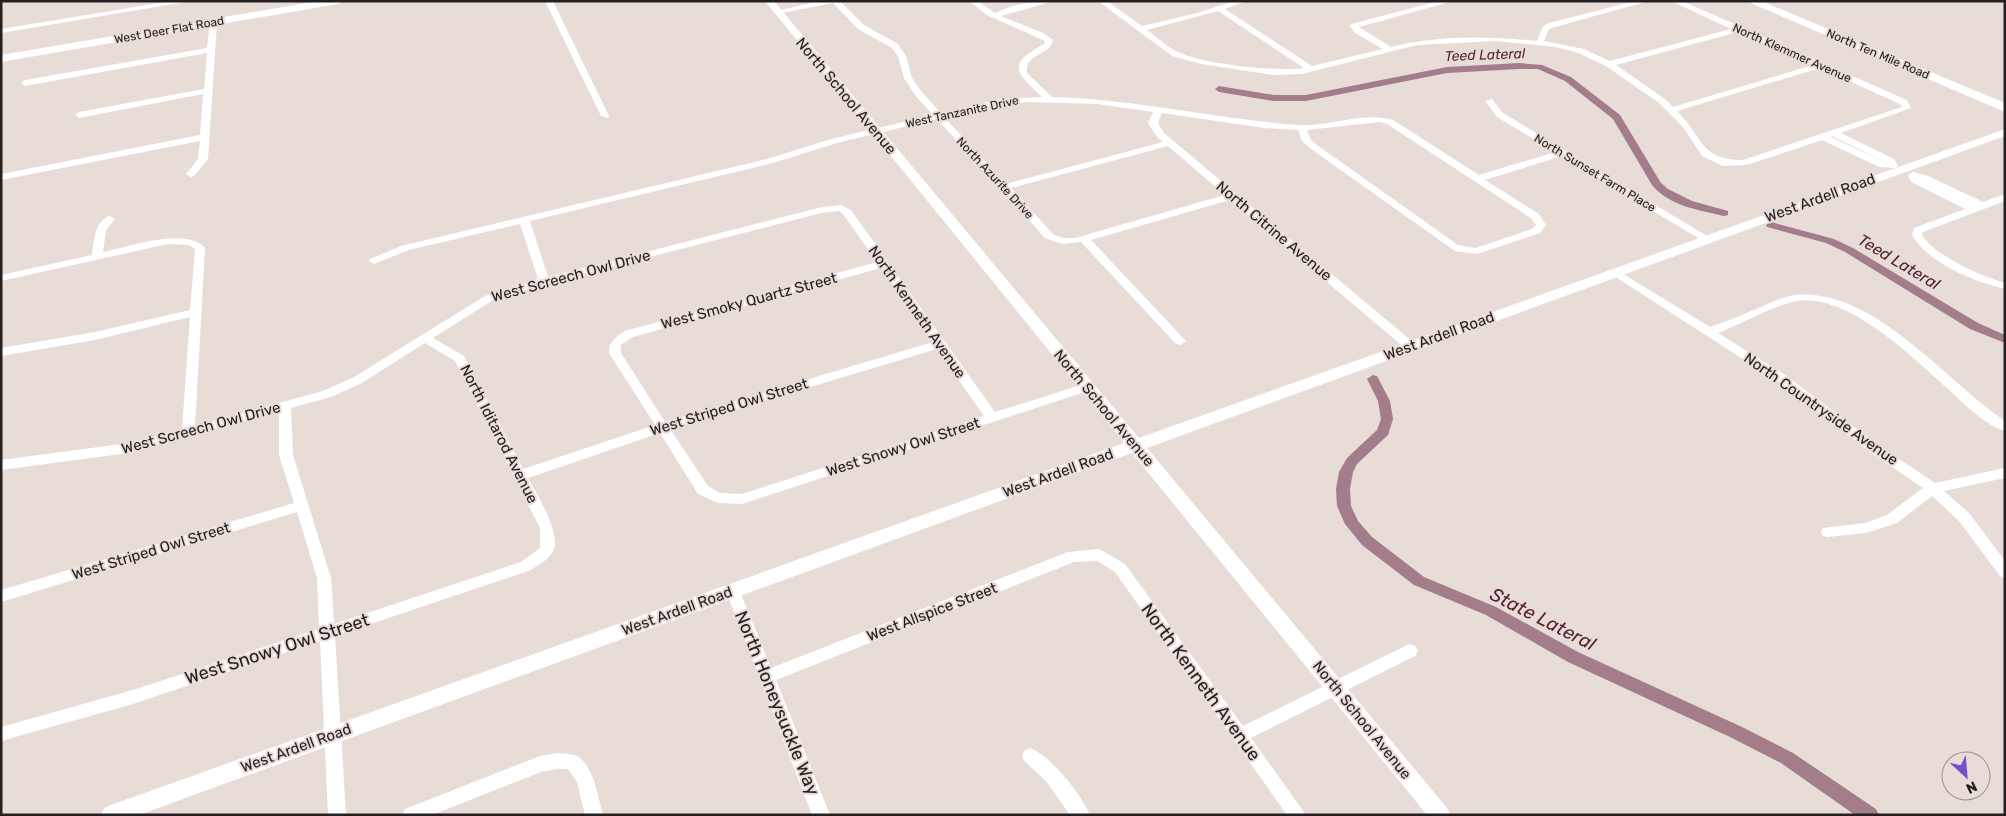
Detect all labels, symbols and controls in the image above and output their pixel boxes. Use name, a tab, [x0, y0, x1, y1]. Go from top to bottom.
street label: West Deer Flat Road	[113, 13, 225, 47]
street label: North Klemmer Avenue	[1730, 20, 1854, 86]
street label: North Ten Mile Road	[1824, 26, 1932, 82]
street label: North School Avenue	[792, 34, 900, 158]
water label: Teed Lateral	[1445, 45, 1526, 65]
street label: West Tanzanite Drive	[904, 93, 1020, 131]
street label: North Sunset Farm Place	[1532, 131, 1658, 215]
street label: North Azurite Drive	[954, 134, 1037, 222]
street label: West Ardell Road	[1762, 170, 1878, 226]
street label: North Citrine Avenue	[1212, 177, 1336, 285]
water label: Teed Lateral	[1855, 230, 1944, 294]
street label: North Kenneth Avenue	[864, 242, 970, 382]
street label: West Screech Owl Drive	[489, 246, 653, 306]
street label: West Smoky Quartz Street	[659, 269, 839, 333]
street label: West Ardell Road	[1381, 308, 1497, 364]
street label: North School Avenue	[1050, 346, 1158, 470]
street label: North Countryside Avenue	[1740, 349, 1902, 469]
street label: North Iditarod Avenue	[456, 362, 542, 506]
street label: West Striped Owl Street	[648, 374, 810, 440]
street label: West Screech Owl Drive	[119, 398, 283, 458]
street label: West Snowy Owl Street	[824, 414, 982, 480]
street label: West Ardell Road	[1000, 445, 1116, 501]
street label: West Striped Owl Street	[70, 518, 232, 584]
street label: West Allspice Street	[864, 579, 1000, 645]
street label: West Ardell Road	[619, 583, 735, 639]
water label: State Lateral	[1486, 583, 1600, 656]
street label: North Kenneth Avenue	[1136, 599, 1266, 765]
street label: North Honeysuckle Way	[730, 608, 824, 799]
street label: West Snowy Owl Street	[182, 609, 372, 689]
street label: North School Avenue	[1309, 657, 1415, 783]
street label: West Ardell Road	[238, 720, 354, 776]
north arrow	[1941, 751, 1991, 801]
text: N	[1963, 777, 1980, 797]

